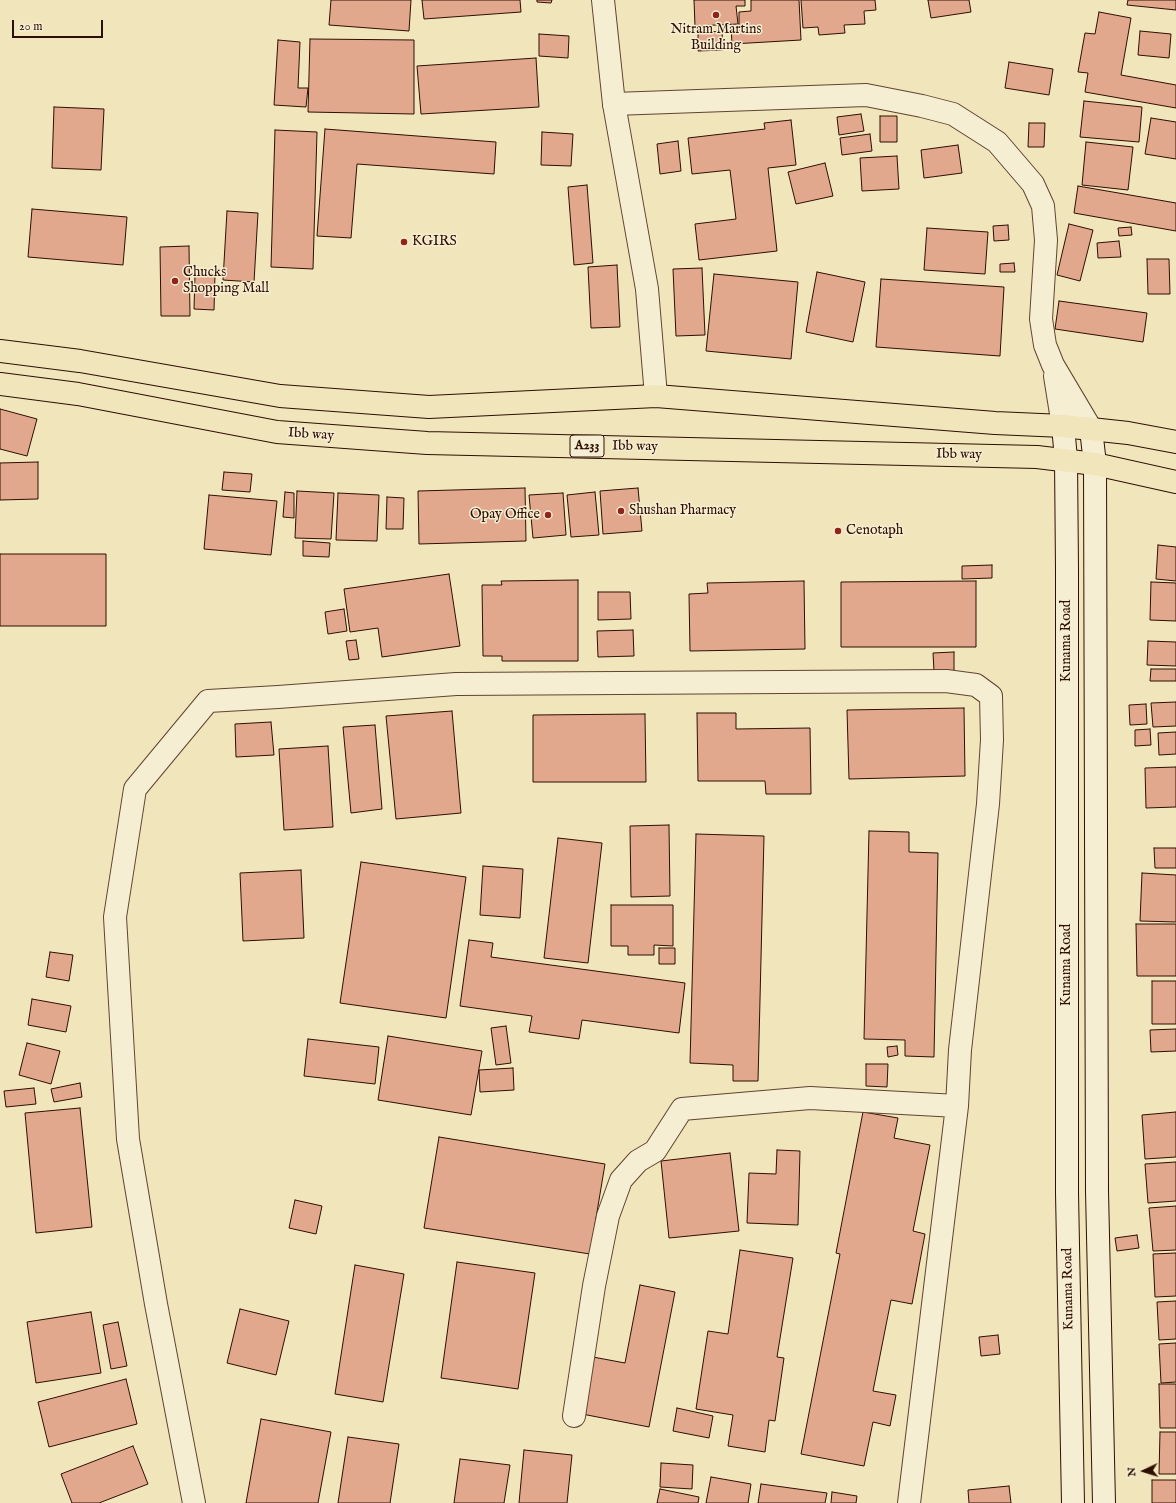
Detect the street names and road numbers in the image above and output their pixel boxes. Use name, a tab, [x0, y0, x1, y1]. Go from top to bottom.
street label: Ibb way	[287, 425, 335, 445]
road number: A233	[570, 435, 604, 457]
street label: Ibb way	[612, 438, 658, 456]
street label: Ibb way	[936, 446, 982, 464]
street label: Kunama Road	[1059, 600, 1075, 682]
street label: Kunama Road	[1059, 924, 1075, 1006]
street label: Kunama Road	[1060, 1248, 1078, 1330]

